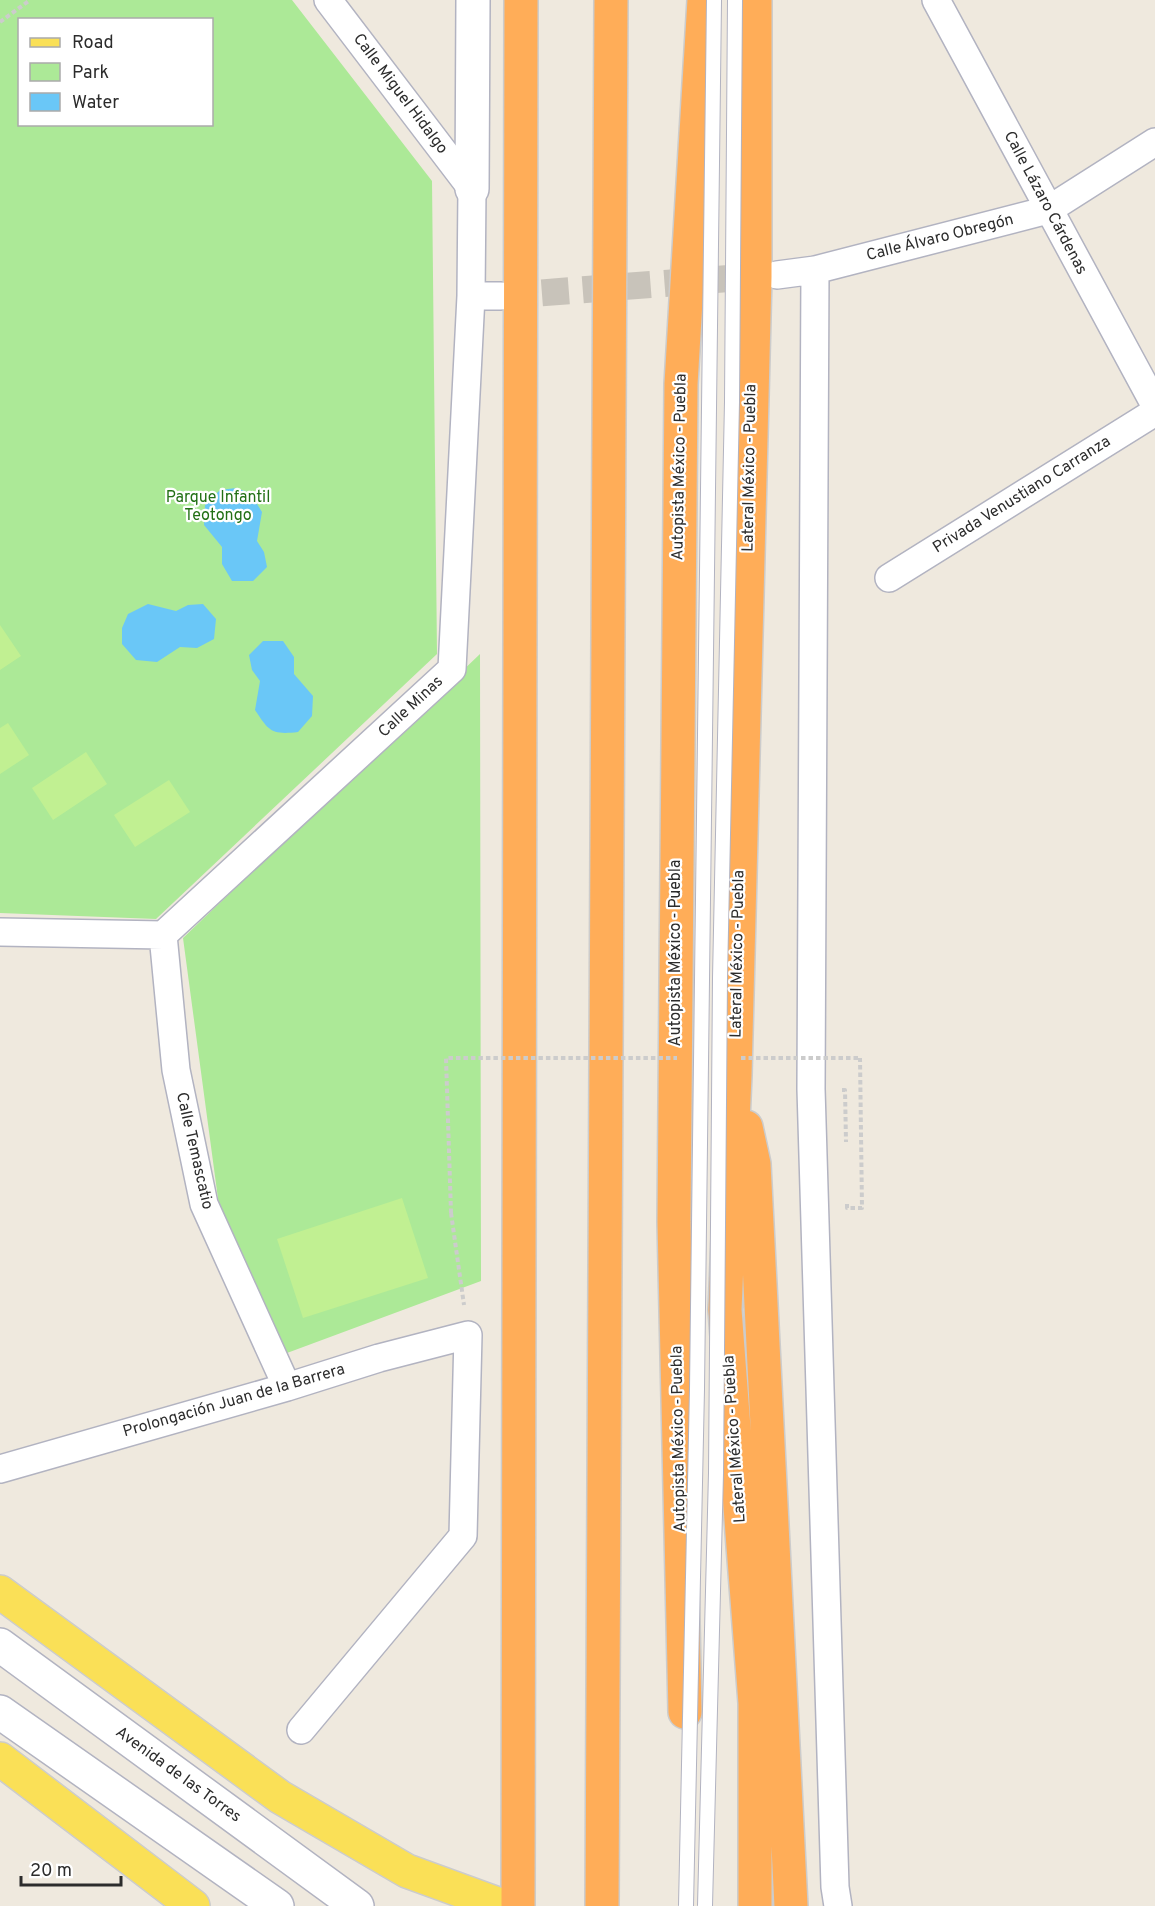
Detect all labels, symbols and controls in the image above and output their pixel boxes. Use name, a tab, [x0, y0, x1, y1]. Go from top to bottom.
legend	[18, 18, 213, 126]
street label: Calle Miguel Hidalgo	[348, 30, 452, 158]
text: Road	[72, 32, 114, 55]
text: Park	[72, 62, 109, 85]
text: Water	[72, 92, 119, 115]
street label: Calle Lázaro Cárdenas	[999, 128, 1091, 278]
street label: Calle Álvaro Obregón	[864, 208, 1016, 266]
street label: Autopista México - Puebla	[668, 373, 692, 561]
street label: Lateral México - Puebla	[739, 384, 761, 552]
street label: Privada Venustiano Carranza	[929, 432, 1115, 558]
park label: Parque Infantil Teotongo	[166, 488, 270, 526]
street label: Calle Minas	[374, 672, 448, 742]
street label: Autopista México - Puebla	[666, 860, 686, 1046]
street label: Lateral México - Puebla	[727, 870, 749, 1038]
street label: Calle Temascatio	[171, 1090, 217, 1212]
street label: Autopista México - Puebla	[667, 1345, 691, 1533]
street label: Lateral México - Puebla	[719, 1355, 751, 1523]
street label: Prolongación Juan de la Barrera	[121, 1360, 347, 1442]
street label: Avenida de las Torres	[111, 1723, 245, 1827]
scale bar	[21, 1849, 122, 1887]
text: 20 m	[30, 1860, 72, 1883]

